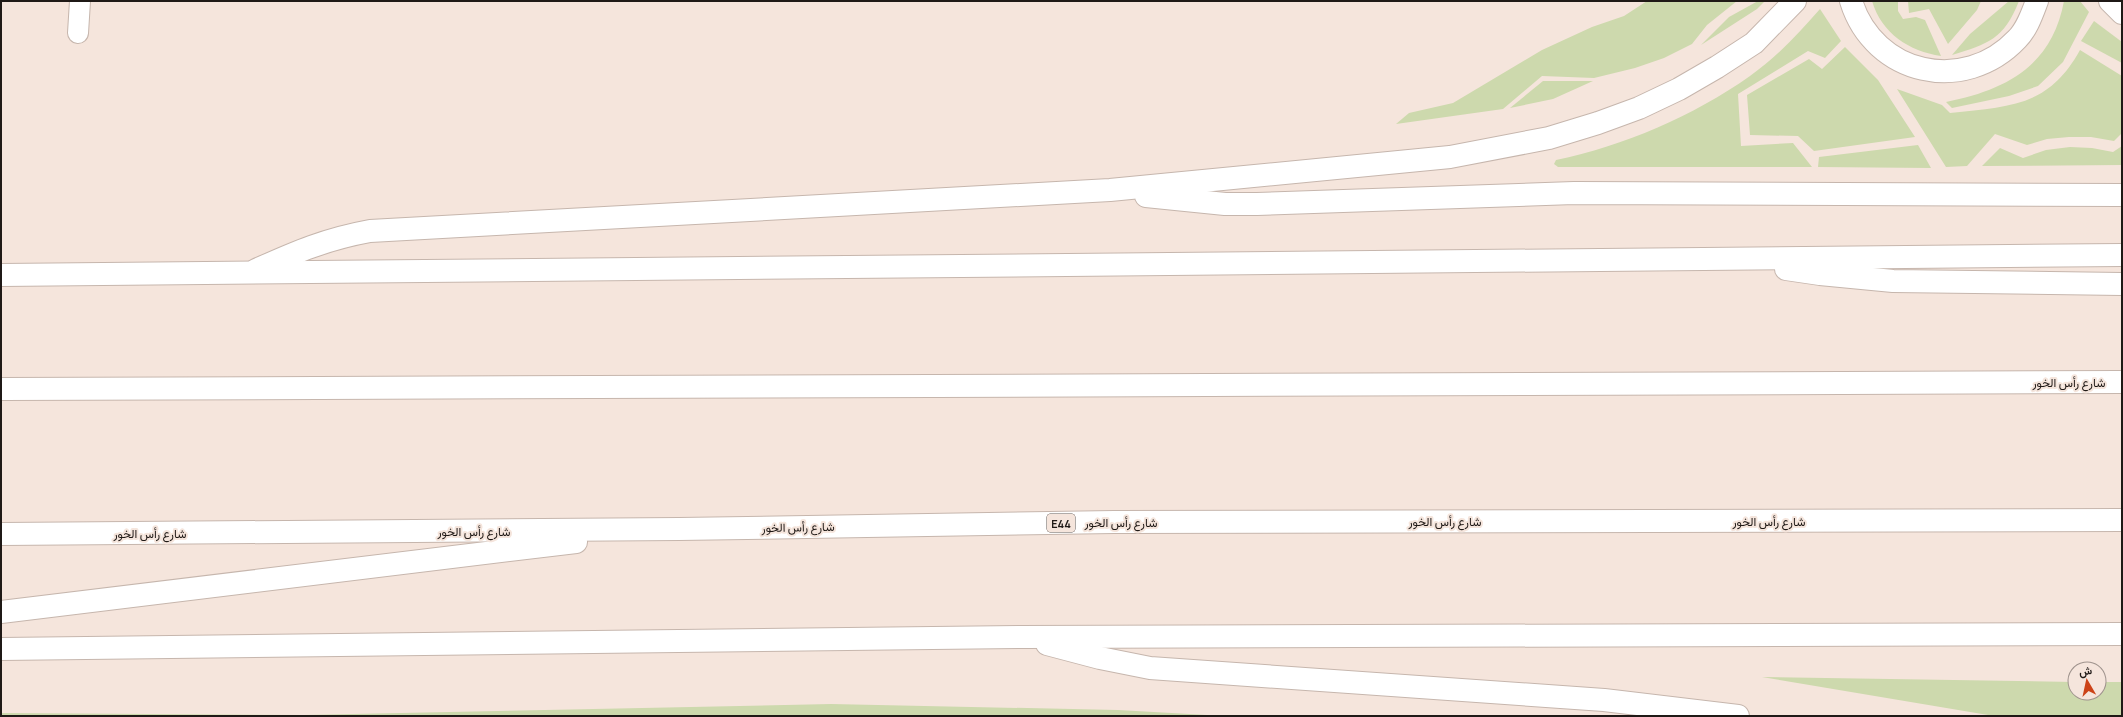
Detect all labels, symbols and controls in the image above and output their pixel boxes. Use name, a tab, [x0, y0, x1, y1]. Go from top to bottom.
street label: شارع رأس الخور	[2031, 374, 2106, 392]
street label: شارع رأس الخور	[1407, 513, 1482, 531]
street label: شارع رأس الخور	[1731, 513, 1806, 531]
road number: E44	[1047, 514, 1075, 532]
street label: شارع رأس الخور	[1083, 514, 1158, 532]
street label: شارع رأس الخور	[760, 518, 835, 537]
street label: شارع رأس الخور	[436, 523, 511, 541]
street label: شارع رأس الخور	[112, 525, 187, 543]
north arrow	[2067, 661, 2107, 701]
text: ش	[2078, 662, 2093, 679]

